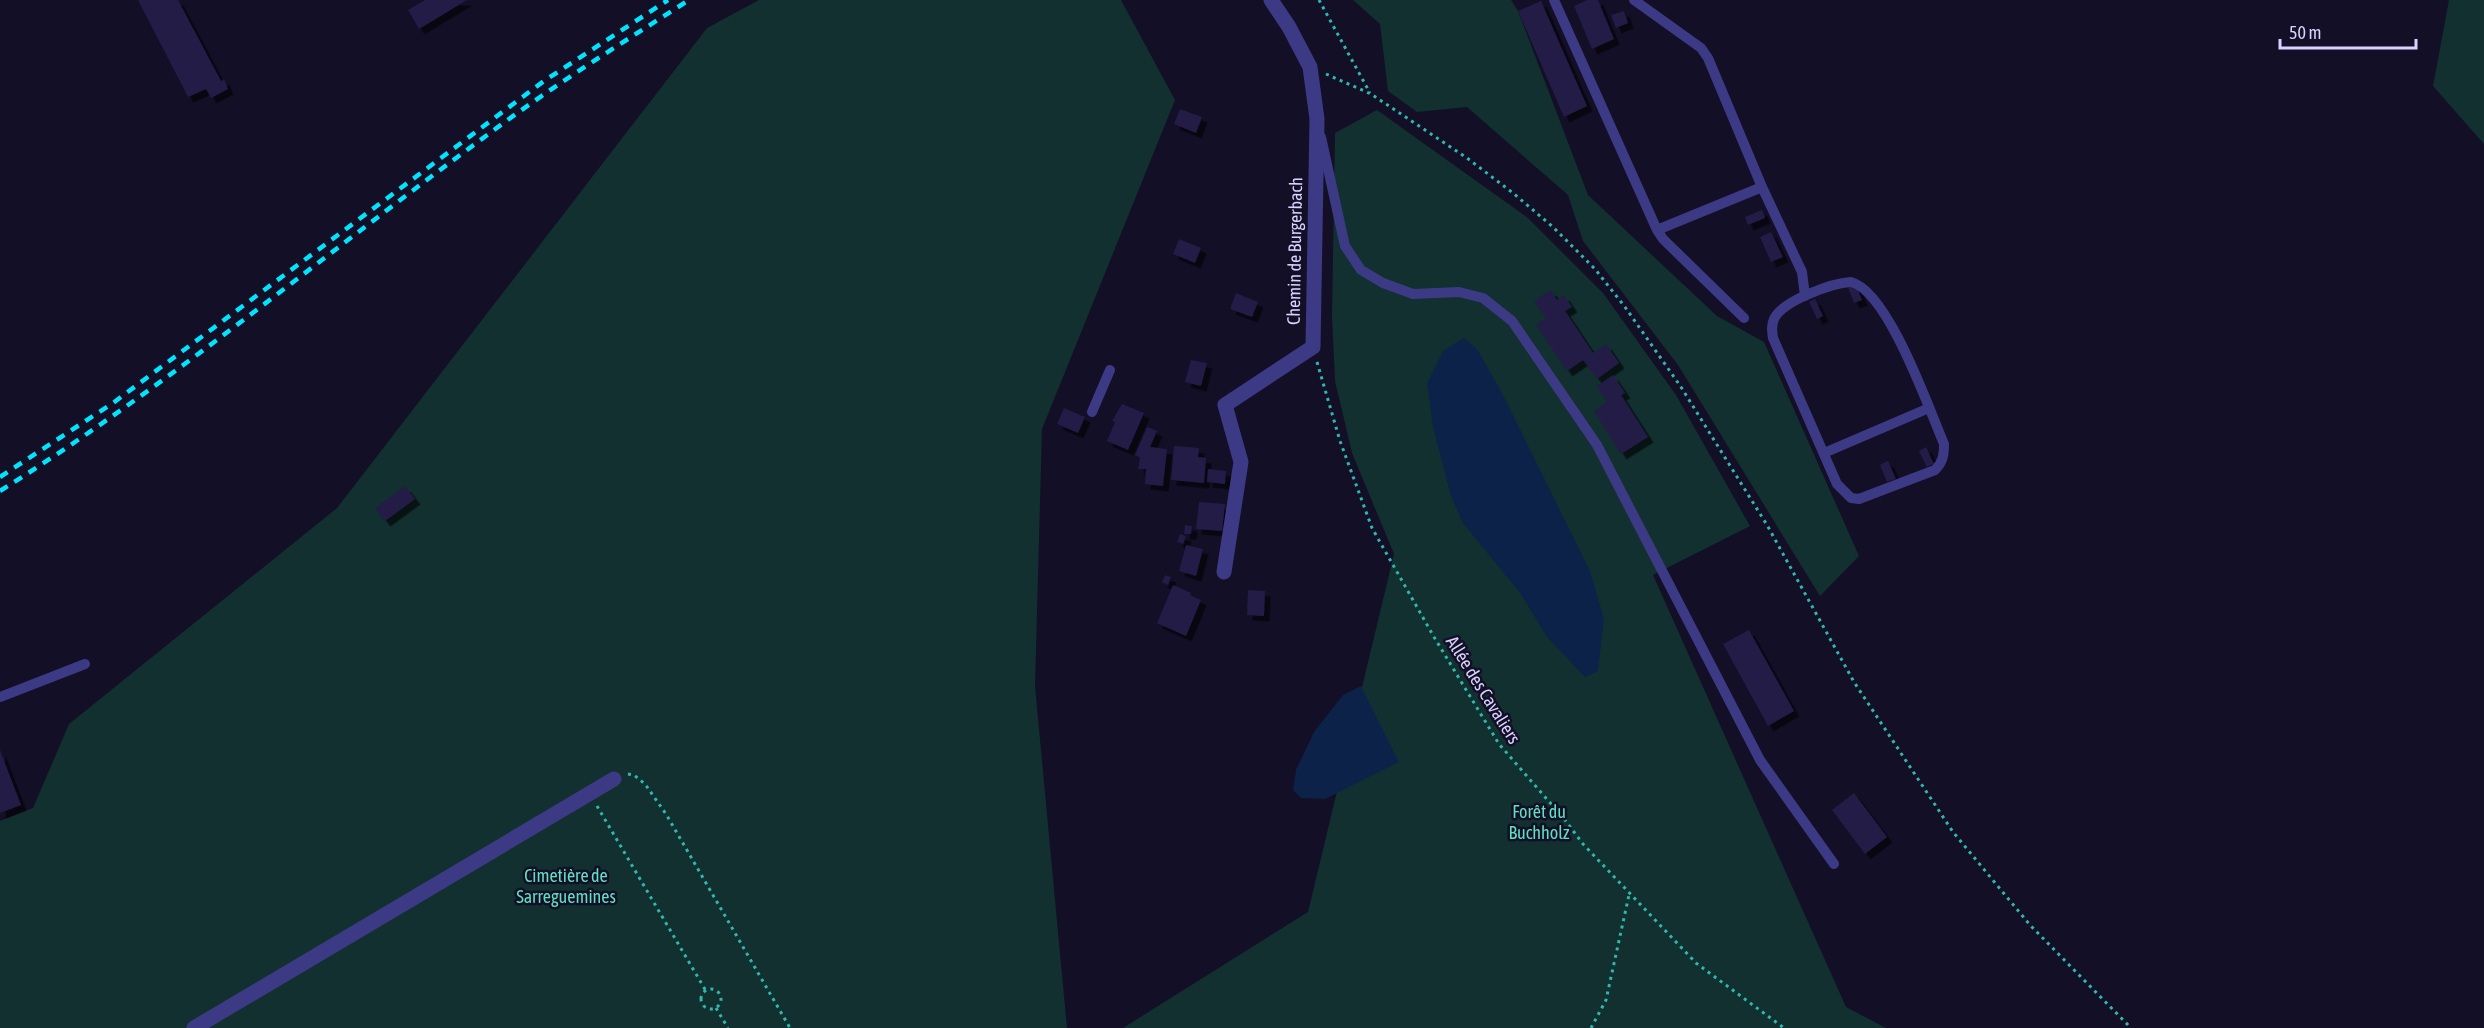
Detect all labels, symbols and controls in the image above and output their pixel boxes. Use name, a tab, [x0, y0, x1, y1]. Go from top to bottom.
scale bar	[2280, 12, 2416, 50]
text: 50 m	[2289, 22, 2321, 43]
street label: Chemin de Burgerbach	[1283, 177, 1306, 325]
street label: Allée des Cavaliers	[1442, 632, 1525, 748]
park label: Forêt du Buchholz	[1508, 801, 1570, 843]
park label: Cimetière de Sarreguemines	[516, 865, 616, 907]

